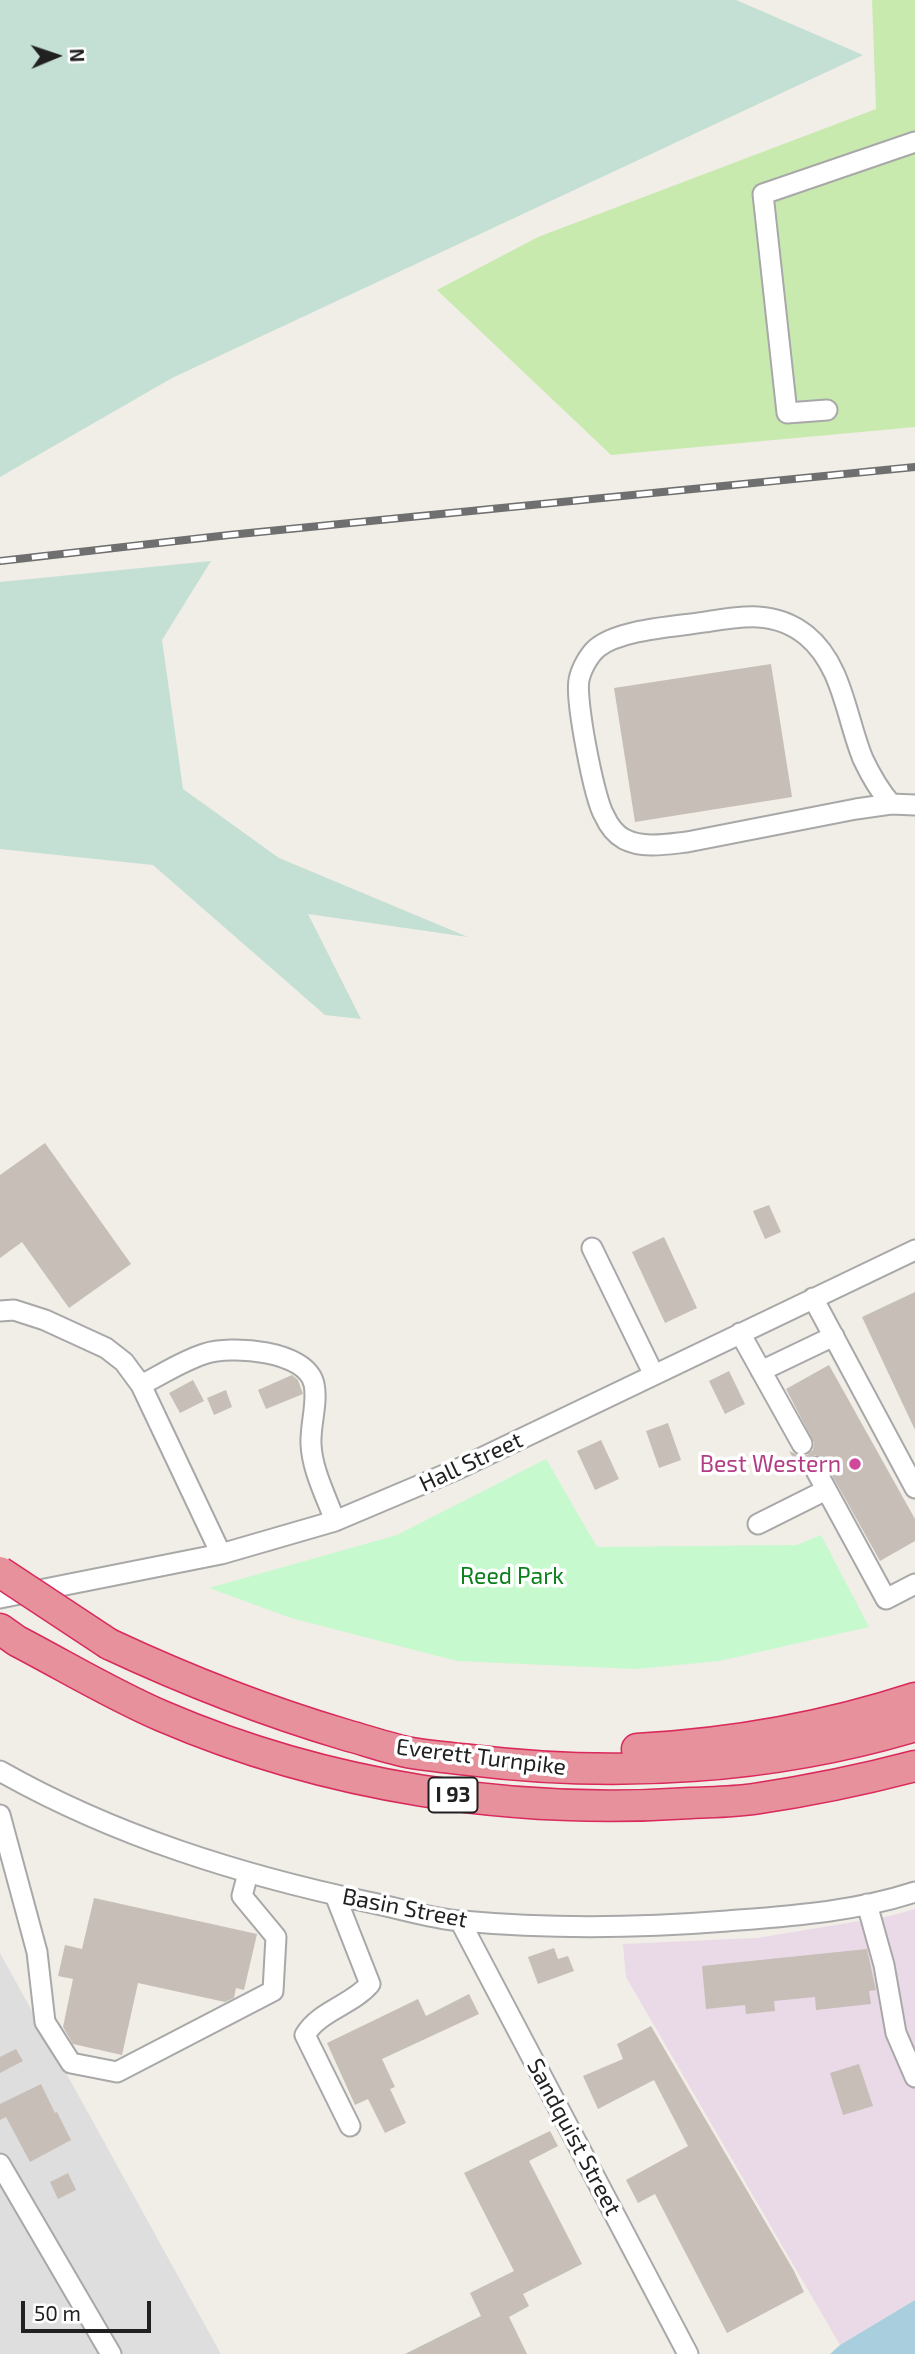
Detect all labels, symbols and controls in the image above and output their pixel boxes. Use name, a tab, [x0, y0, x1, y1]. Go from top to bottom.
north arrow	[21, 21, 91, 91]
text: N	[66, 48, 89, 63]
street label: Hall Street	[415, 1426, 527, 1498]
place label: Best Western	[700, 1450, 841, 1478]
marker: Best Western	[847, 1456, 863, 1472]
park label: Reed Park	[460, 1562, 564, 1590]
street label: Everett Turnpike	[394, 1733, 568, 1781]
road number: I 93	[428, 1778, 477, 1812]
street label: Basin Street	[340, 1882, 470, 1934]
street label: Sandquist Street	[521, 2054, 627, 2220]
scale bar	[24, 2288, 154, 2332]
text: 50 m	[34, 2300, 81, 2325]

